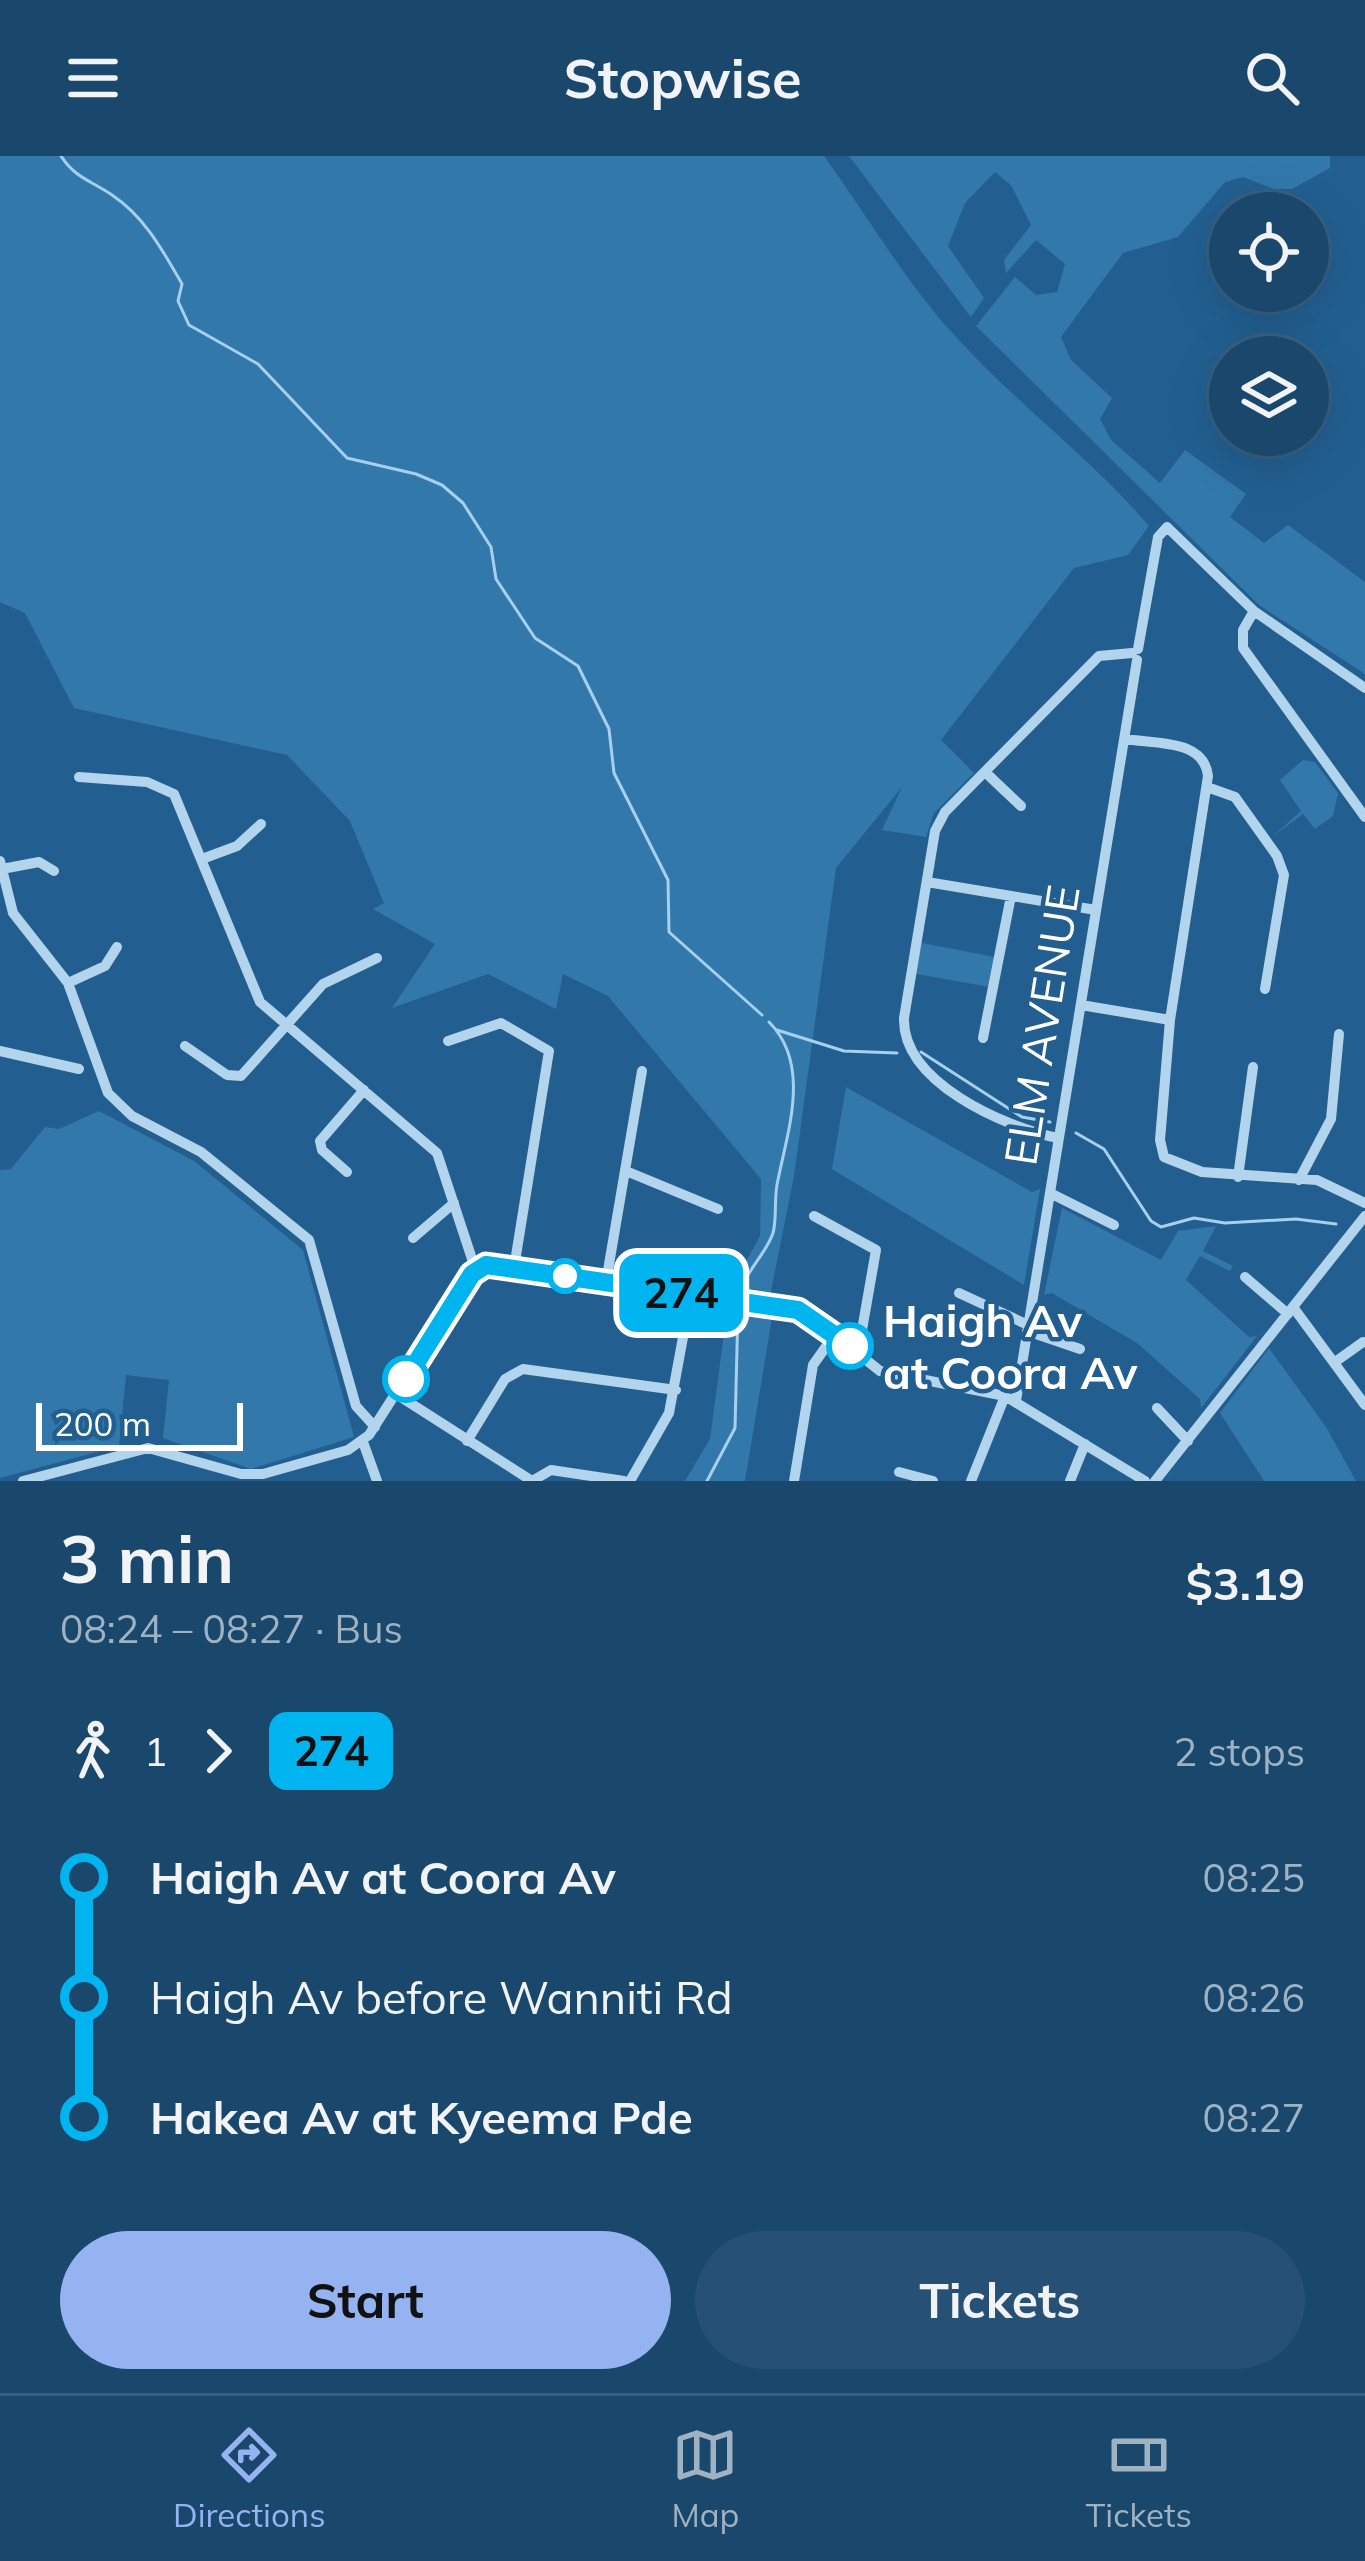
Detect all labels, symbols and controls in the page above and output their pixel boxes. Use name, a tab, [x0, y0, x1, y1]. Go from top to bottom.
text: Stopwise	[563, 44, 802, 112]
icon: menu	[60, 45, 126, 111]
icon: search	[1239, 45, 1305, 111]
map controls	[1209, 192, 1329, 456]
button: locate	[1209, 192, 1329, 312]
button: layers	[1209, 336, 1329, 456]
street label: ELM AVENUE	[991, 881, 1091, 1169]
line badge: 274	[612, 1254, 750, 1332]
unlabelled marker	[549, 1260, 581, 1292]
text: 274	[643, 1266, 719, 1319]
place label: Haigh Av at Coora Av	[883, 1292, 1138, 1400]
marker: Haigh Av at Coora Av	[828, 1324, 872, 1368]
unlabelled marker	[384, 1357, 428, 1401]
scale bar	[36, 1397, 243, 1450]
text: 200 m	[54, 1403, 151, 1444]
text: 3 min	[60, 1517, 234, 1600]
text: $3.19	[1186, 1555, 1305, 1611]
text: 08:24 – 08:27 · Bus	[60, 1604, 403, 1653]
icon: walk	[60, 1718, 126, 1784]
icon: forward	[185, 1718, 251, 1784]
text: 274	[293, 1724, 369, 1777]
text: 1	[144, 1727, 167, 1776]
text: 2 stops	[1174, 1727, 1305, 1776]
text: Haigh Av at Coora Av	[150, 1849, 616, 1905]
text: 08:25	[1203, 1853, 1305, 1902]
text: Haigh Av before Wanniti Rd	[150, 1969, 733, 2025]
text: 08:26	[1203, 1973, 1305, 2022]
text: Hakea Av at Kyeema Pde	[150, 2089, 693, 2145]
text: 08:27	[1203, 2093, 1305, 2142]
button: Start	[60, 2231, 671, 2369]
button: Tickets	[695, 2231, 1305, 2369]
tab: Directions	[173, 2422, 326, 2535]
tab: Map	[672, 2422, 739, 2535]
tab: Tickets	[1085, 2422, 1192, 2535]

